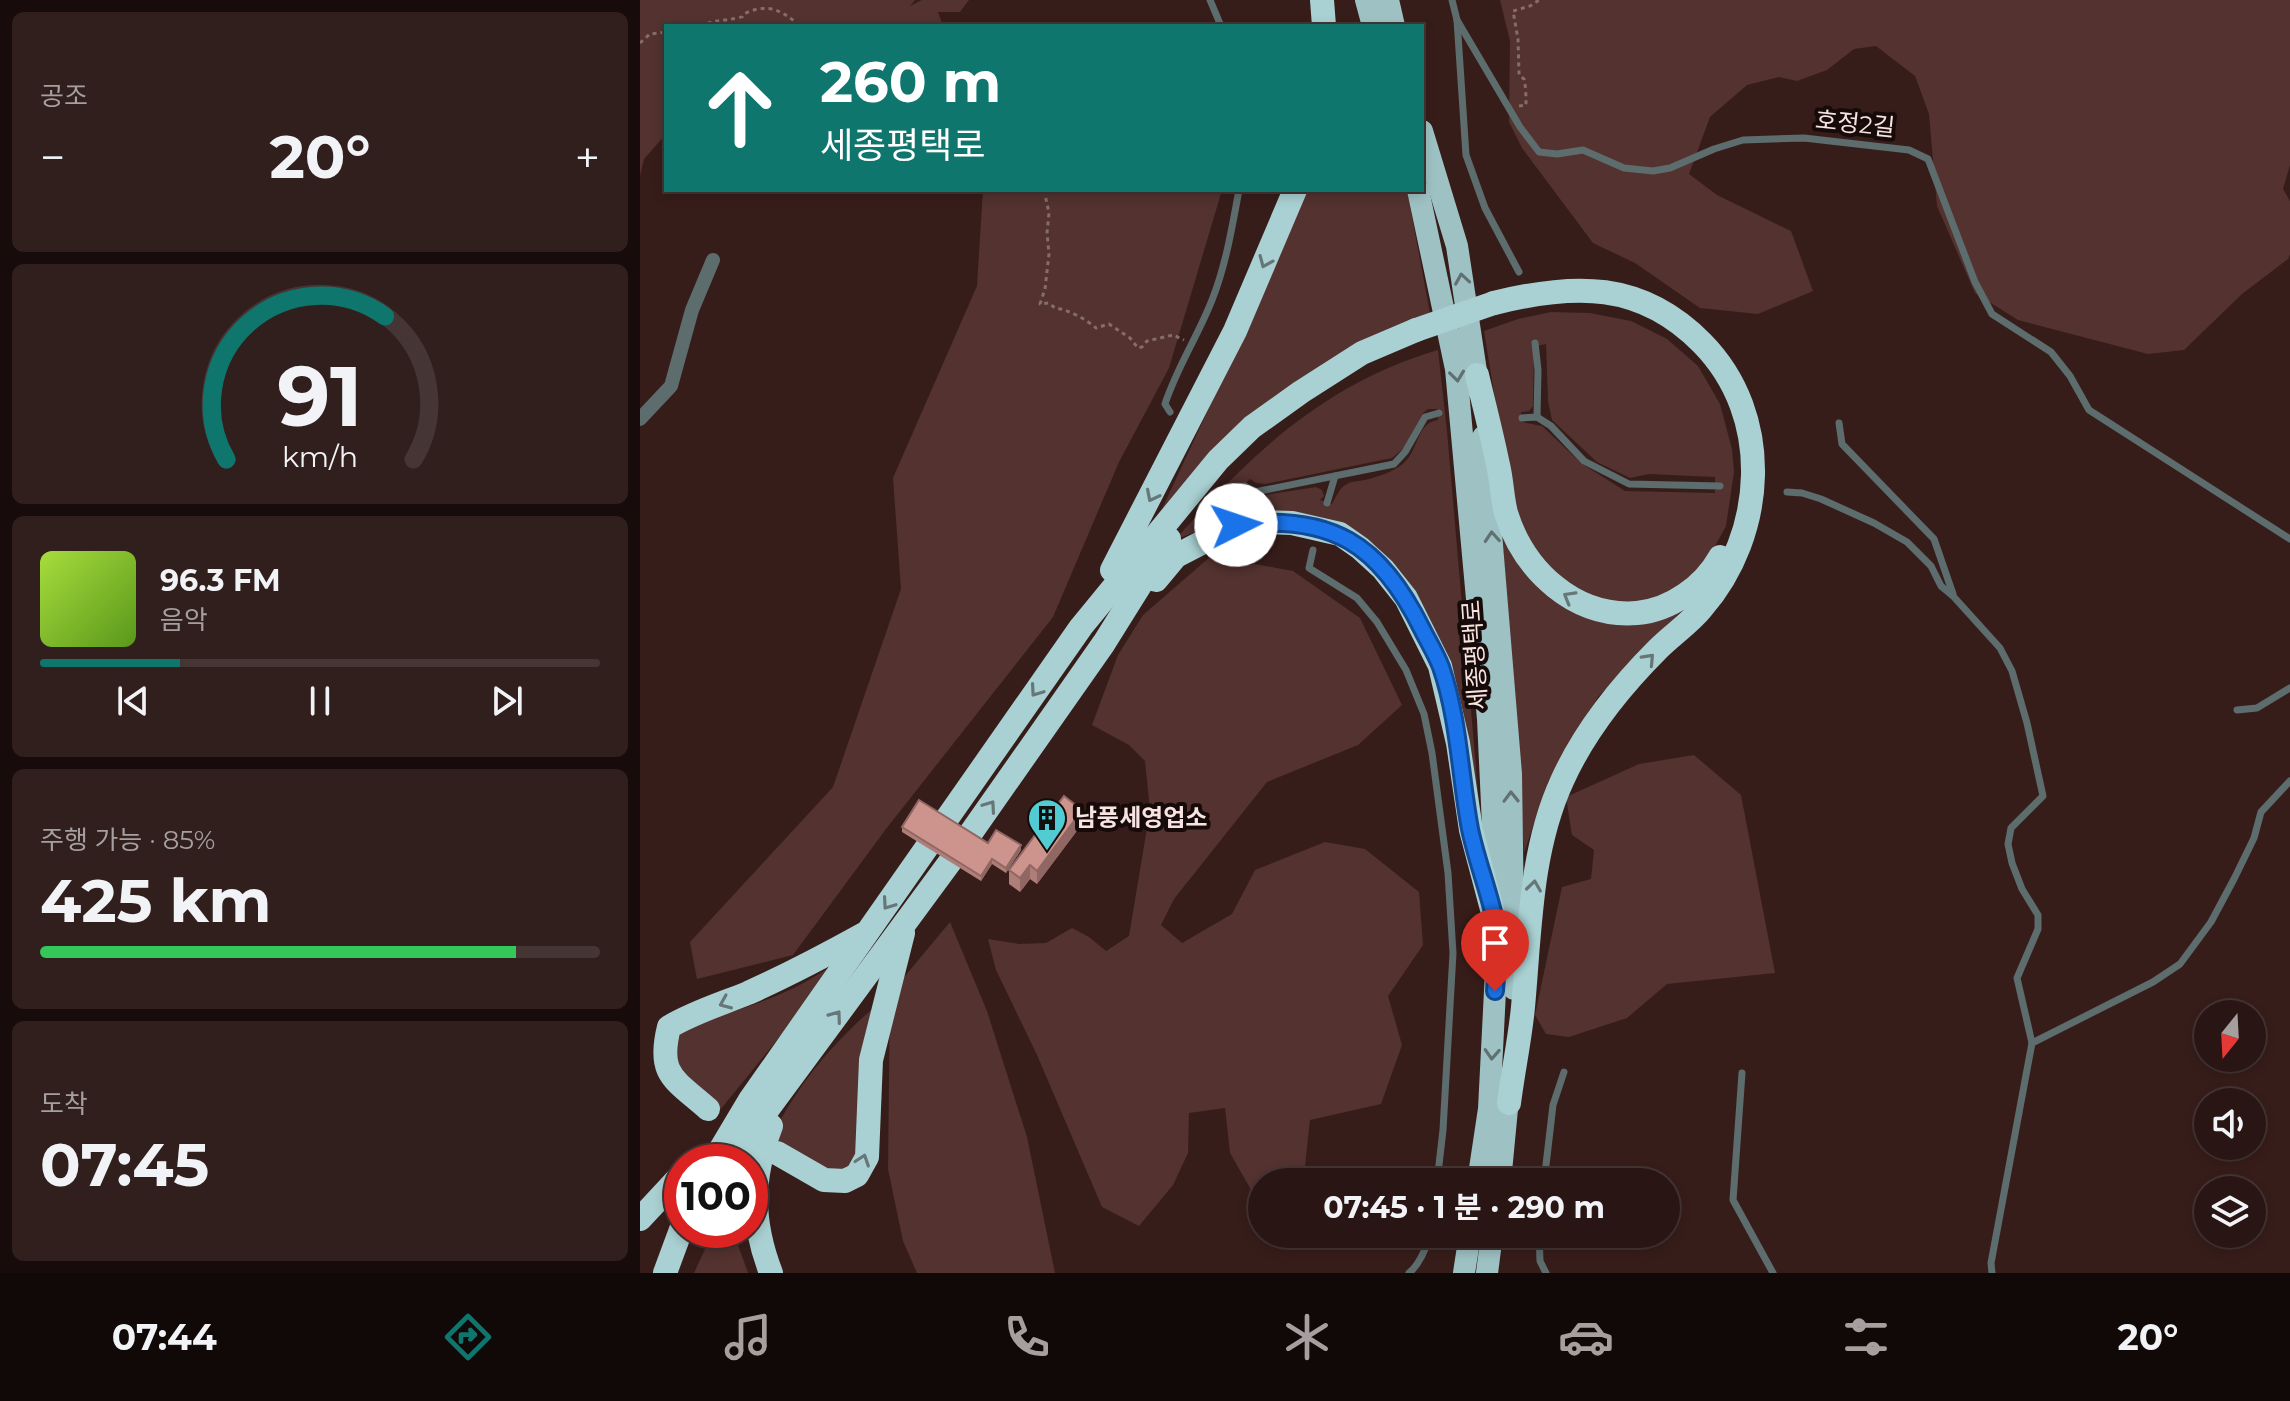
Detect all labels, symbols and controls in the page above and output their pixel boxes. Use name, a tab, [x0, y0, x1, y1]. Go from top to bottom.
text: 260 m	[820, 48, 1001, 116]
icon: ahead	[688, 56, 792, 160]
text: 공조	[40, 80, 88, 112]
street label: 호정2길	[1814, 105, 1896, 142]
text: 20°	[269, 120, 371, 193]
text: 세종평택로	[820, 123, 986, 167]
text: −	[40, 130, 65, 184]
text: +	[575, 130, 600, 184]
one-way arrow	[1258, 254, 1274, 268]
one-way arrow	[1454, 273, 1471, 286]
text: 91	[277, 345, 363, 447]
one-way arrow	[1448, 370, 1465, 383]
text: km/h	[282, 439, 358, 474]
position arrow	[1194, 483, 1278, 567]
one-way arrow	[1146, 487, 1161, 502]
one-way arrow	[1484, 530, 1501, 543]
text: 96.3 FM	[160, 562, 281, 599]
one-way arrow	[1563, 591, 1578, 607]
street label: 세종평택로	[1456, 599, 1493, 711]
text: 음악	[160, 604, 208, 636]
one-way arrow	[1639, 654, 1654, 668]
icon: previous	[111, 679, 155, 723]
icon: pause	[298, 679, 342, 723]
icon: next	[485, 679, 529, 723]
one-way arrow	[1031, 683, 1046, 697]
one-way arrow	[1502, 790, 1520, 803]
building icon: 남풍세영업소	[1026, 797, 1068, 852]
one-way arrow	[980, 801, 995, 815]
place label: 남풍세영업소	[1075, 803, 1207, 832]
text: 주행 가능 · 85%	[40, 824, 215, 856]
text: 425 km	[40, 864, 271, 937]
one-way arrow	[1525, 879, 1542, 893]
one-way arrow	[883, 896, 898, 910]
pin	[1461, 909, 1529, 991]
icon: arrive	[1473, 921, 1517, 965]
one-way arrow	[718, 993, 733, 1009]
north arrow	[2194, 1000, 2266, 1072]
map controls	[2194, 1000, 2266, 1248]
one-way arrow	[826, 1011, 841, 1025]
one-way arrow	[1483, 1048, 1500, 1061]
text: 도착	[40, 1088, 88, 1120]
button: sound	[2194, 1088, 2266, 1160]
text: 07:45	[40, 1128, 209, 1201]
speed limit sign: 100	[664, 1144, 768, 1248]
one-way arrow	[853, 1154, 869, 1168]
button: layers	[2194, 1176, 2266, 1248]
text: 07:45 · 1 분 · 290 m	[1323, 1189, 1605, 1226]
icon: directions	[440, 1309, 496, 1365]
icon: music	[720, 1309, 776, 1365]
icon: phone	[999, 1309, 1055, 1365]
icon: climate	[1279, 1309, 1335, 1365]
icon: car	[1558, 1309, 1614, 1365]
icon: filters	[1838, 1309, 1894, 1365]
text: 07:44	[112, 1315, 217, 1359]
text: 20°	[2117, 1315, 2178, 1359]

